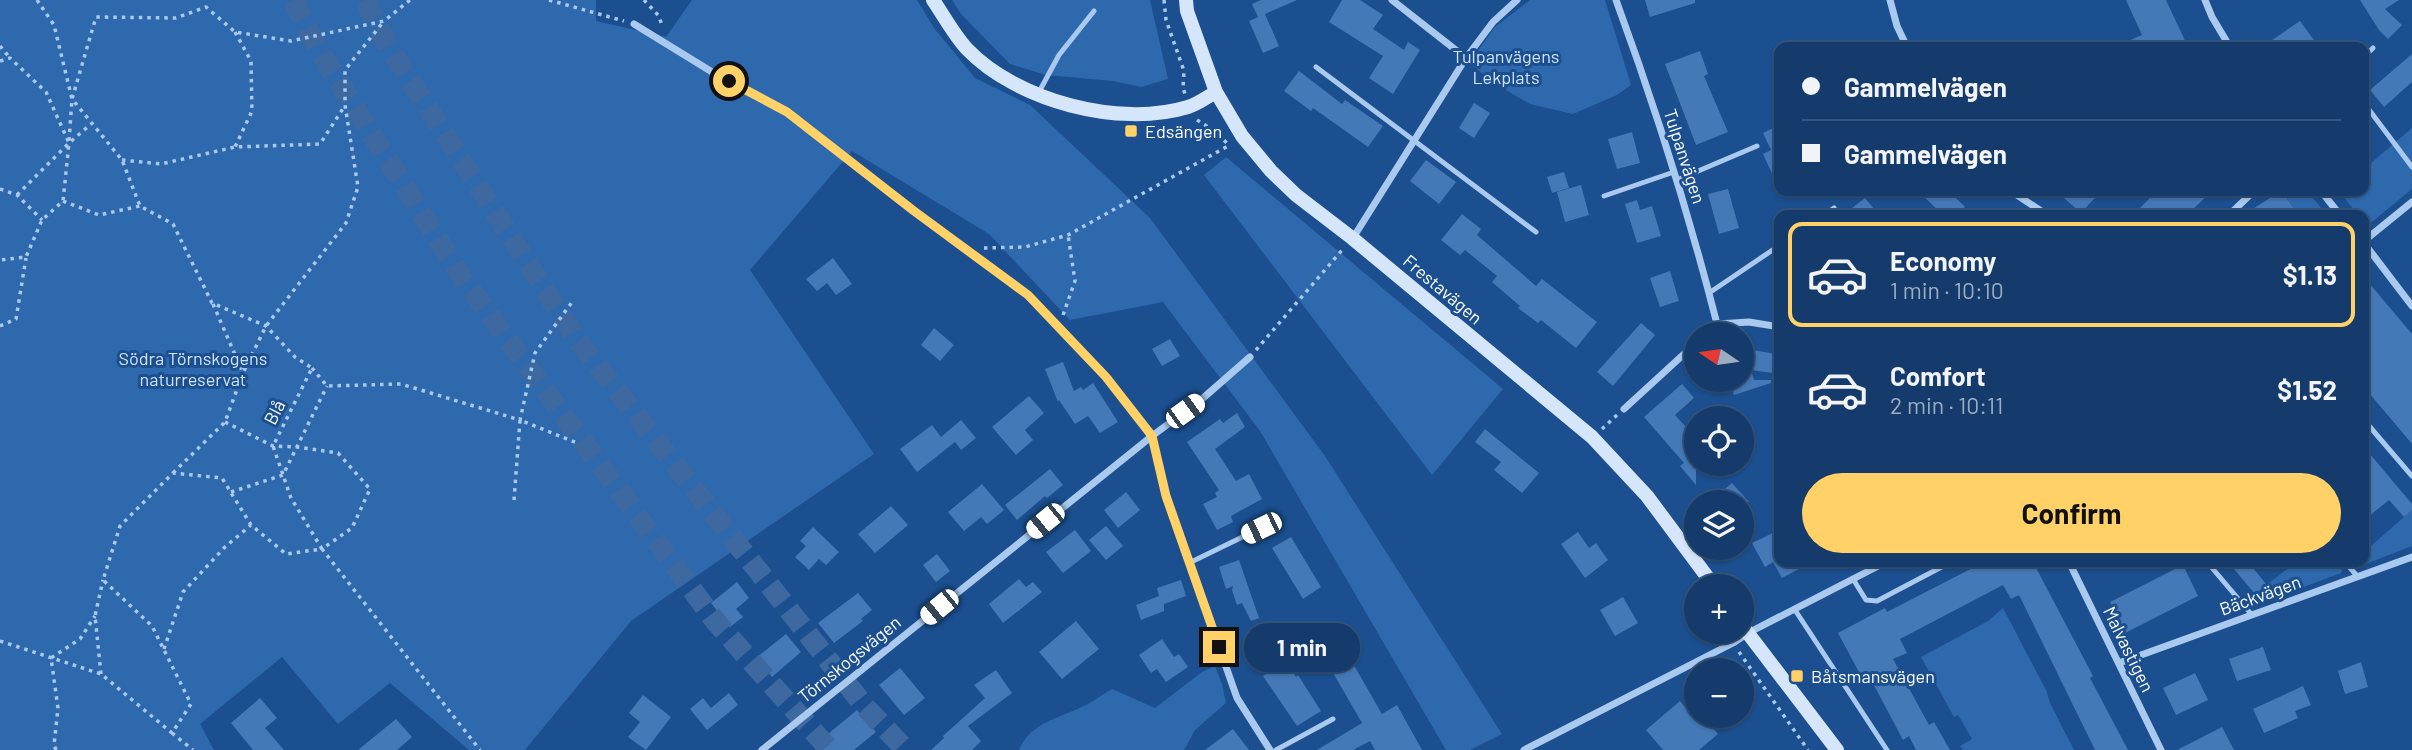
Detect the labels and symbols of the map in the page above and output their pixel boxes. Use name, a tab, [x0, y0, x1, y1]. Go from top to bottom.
park label: Tulpanvägens Lekplats	[1452, 45, 1560, 88]
route start	[713, 65, 745, 97]
street label: Tulpanvägen	[1659, 106, 1711, 206]
place label: Edsängen	[1145, 120, 1222, 142]
marker: Edsängen	[1123, 123, 1139, 139]
street label: Frestavägen	[1399, 250, 1487, 328]
north arrow	[1684, 322, 1754, 392]
park label: Södra Törnskogens naturreservat	[119, 347, 267, 390]
car	[1162, 390, 1209, 432]
street label: Blå	[259, 396, 289, 428]
car	[1023, 500, 1068, 542]
car	[1238, 509, 1285, 547]
street label: Bäckvägen	[2216, 570, 2304, 620]
car	[917, 586, 962, 628]
street label: Malvastigen	[2099, 603, 2159, 695]
street label: Törnskogsvägen	[793, 611, 905, 707]
callout: 1 min	[1244, 622, 1359, 672]
route end	[1203, 631, 1235, 663]
place label: Båtsmansvägen	[1811, 665, 1935, 687]
marker: Båtsmansvägen	[1789, 668, 1805, 684]

